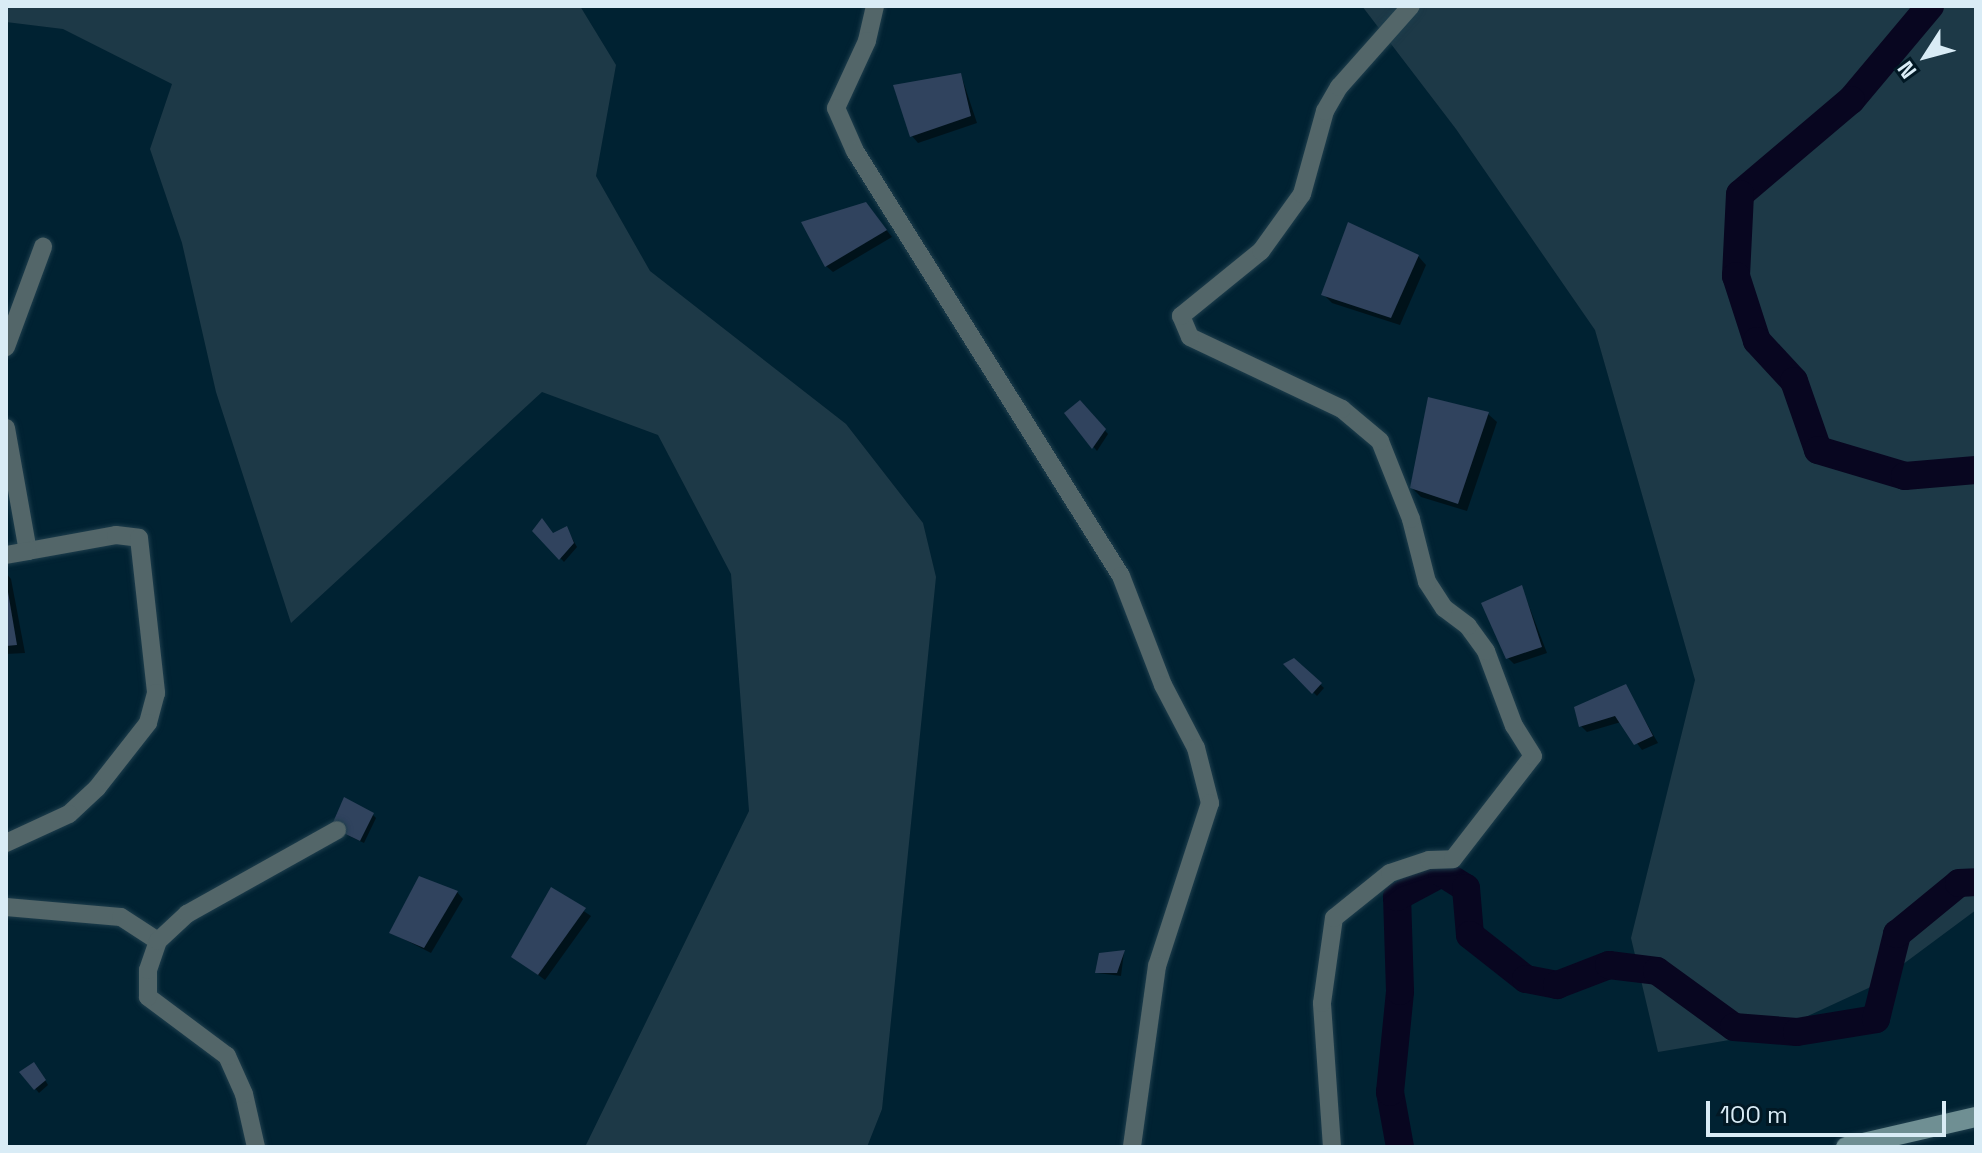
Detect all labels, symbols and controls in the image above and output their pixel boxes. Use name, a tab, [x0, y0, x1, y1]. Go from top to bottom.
north arrow	[1886, 16, 1966, 96]
text: N	[1891, 56, 1922, 84]
scale bar	[1710, 1085, 1950, 1135]
text: 100 m	[1720, 1099, 1788, 1130]

